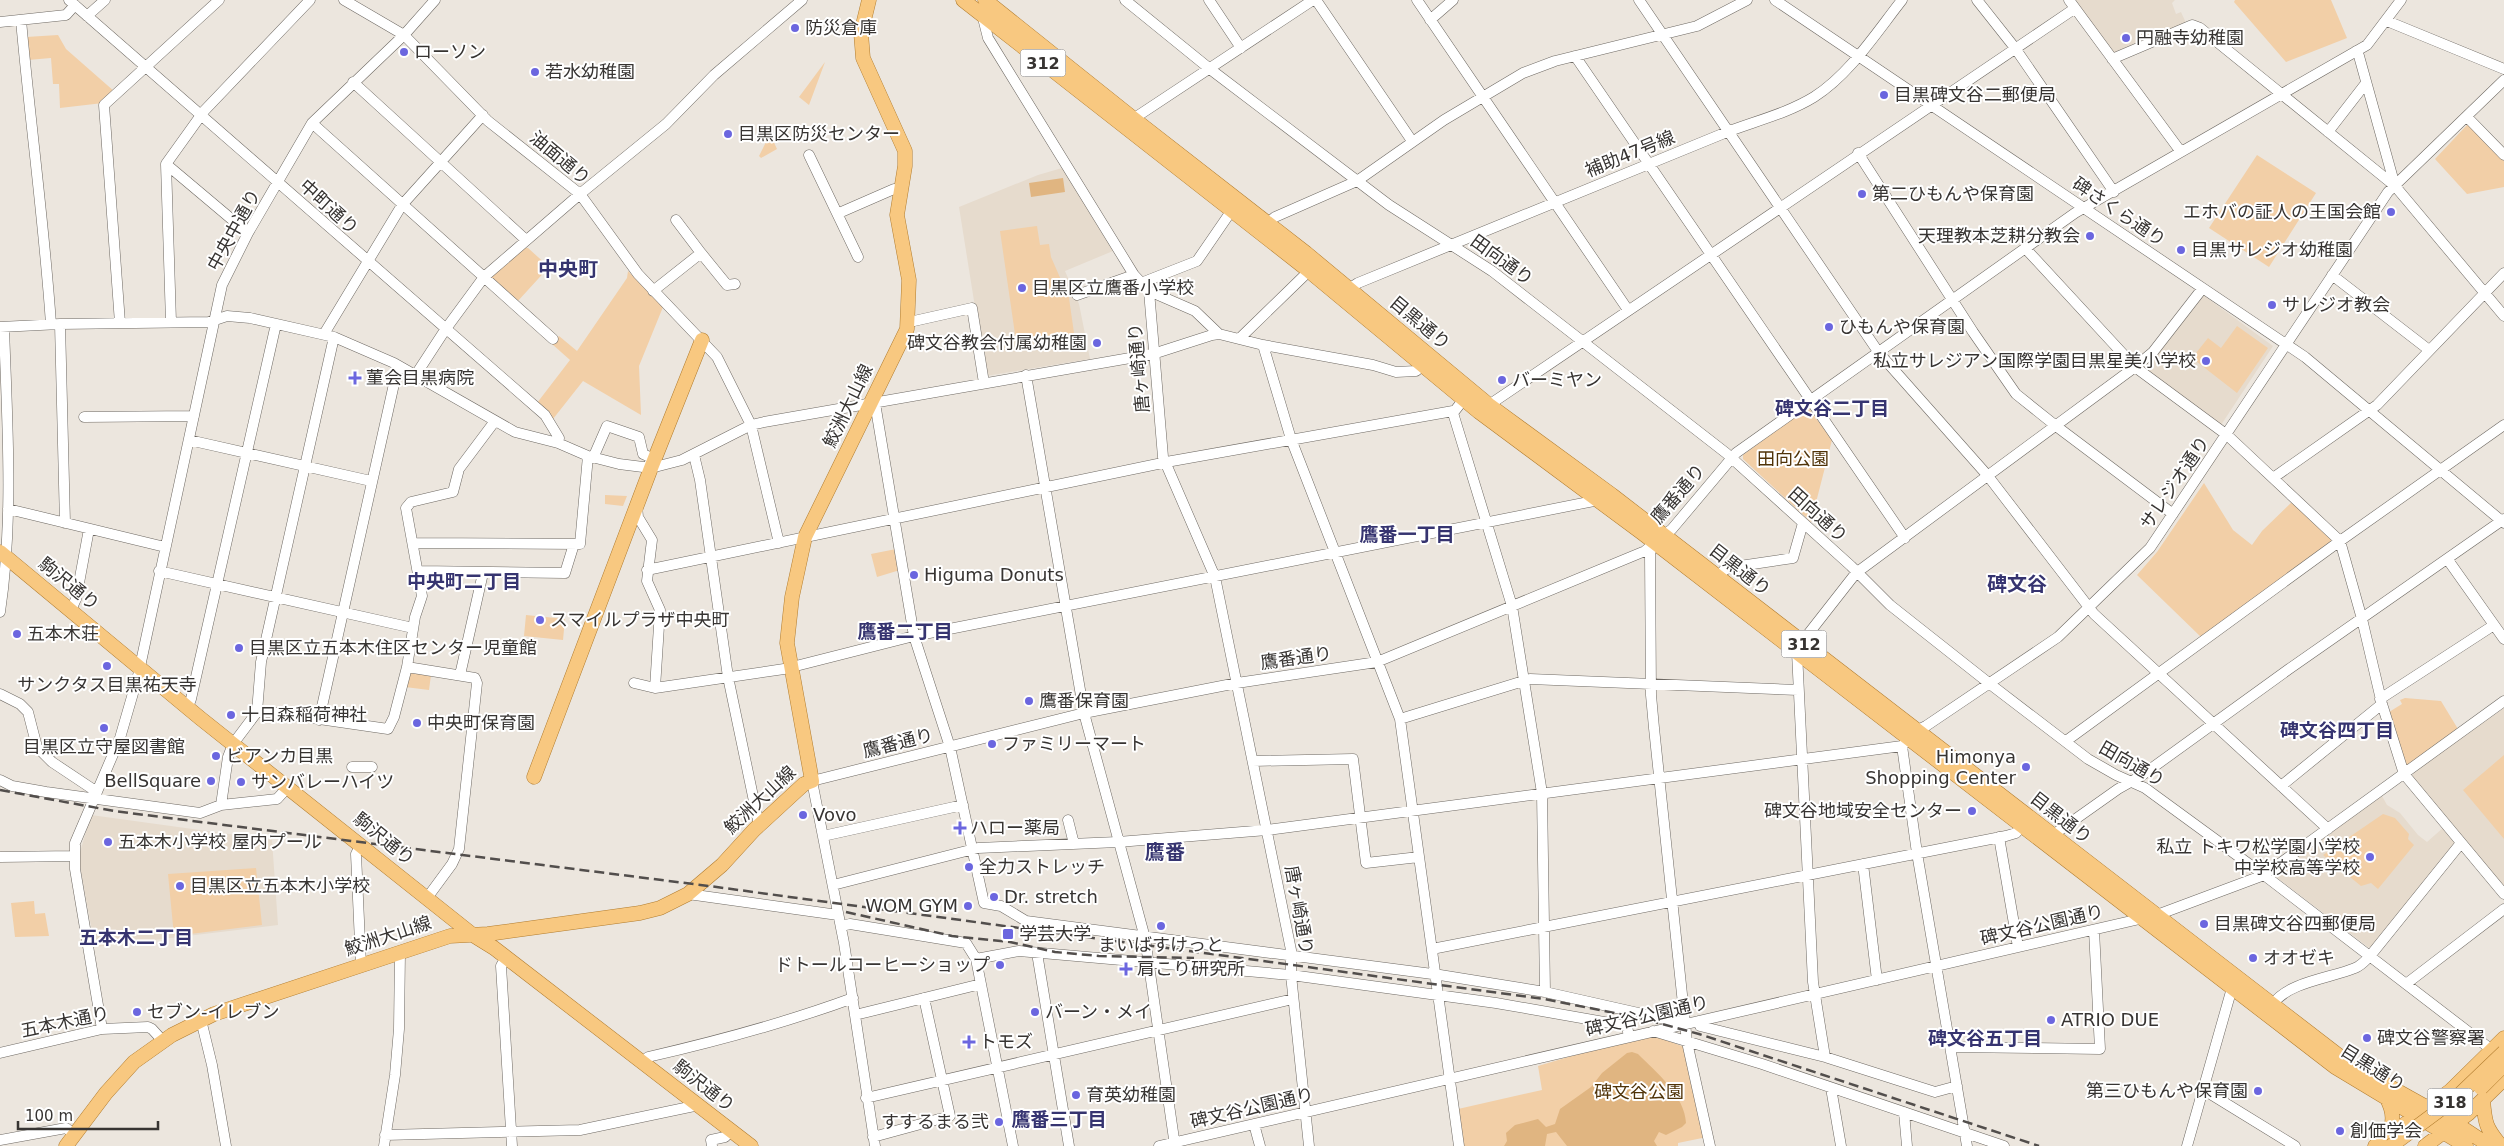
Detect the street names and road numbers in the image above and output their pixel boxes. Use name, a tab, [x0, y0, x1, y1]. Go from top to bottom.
road number: 312	[1020, 49, 1066, 76]
street label: 油面通り	[526, 126, 595, 189]
street label: 補助47号線	[1582, 126, 1678, 181]
street label: 碑さくら通り	[2069, 173, 2170, 250]
street label: 中町通り	[296, 175, 363, 239]
street label: 中央中通り	[203, 185, 265, 274]
street label: 田向通り	[1467, 230, 1538, 289]
street label: 目黒通り	[1386, 291, 1455, 354]
street label: 唐ヶ崎通り	[1124, 322, 1153, 414]
street label: 鮫洲大山線	[818, 361, 877, 451]
street label: サレジオ通り	[2136, 432, 2213, 533]
street label: 鷹番通り	[1646, 460, 1709, 528]
street label: 田向通り	[1785, 483, 1852, 547]
street label: 目黒通り	[1705, 539, 1775, 600]
street label: 駒沢通り	[35, 553, 104, 614]
road number: 312	[1782, 630, 1826, 658]
street label: 鷹番通り	[1259, 642, 1333, 673]
street label: 鷹番通り	[860, 724, 935, 761]
street label: 田向通り	[2096, 736, 2169, 791]
street label: 鮫洲大山線	[720, 761, 800, 838]
street label: 目黒通り	[2026, 787, 2096, 848]
street label: 駒沢通り	[350, 808, 419, 869]
street label: 唐ヶ崎通り	[1281, 864, 1318, 956]
street label: 碑文谷公園通り	[1978, 900, 2106, 949]
street label: 鮫洲大山線	[342, 912, 434, 959]
street label: 碑文谷公園通り	[1583, 991, 1711, 1040]
street label: 五本木通り	[19, 1002, 111, 1041]
street label: 目黒通り	[2337, 1040, 2409, 1096]
street label: 駒沢通り	[669, 1055, 739, 1116]
street label: 碑文谷公園通り	[1188, 1083, 1316, 1132]
road number: 318	[2428, 1088, 2472, 1116]

